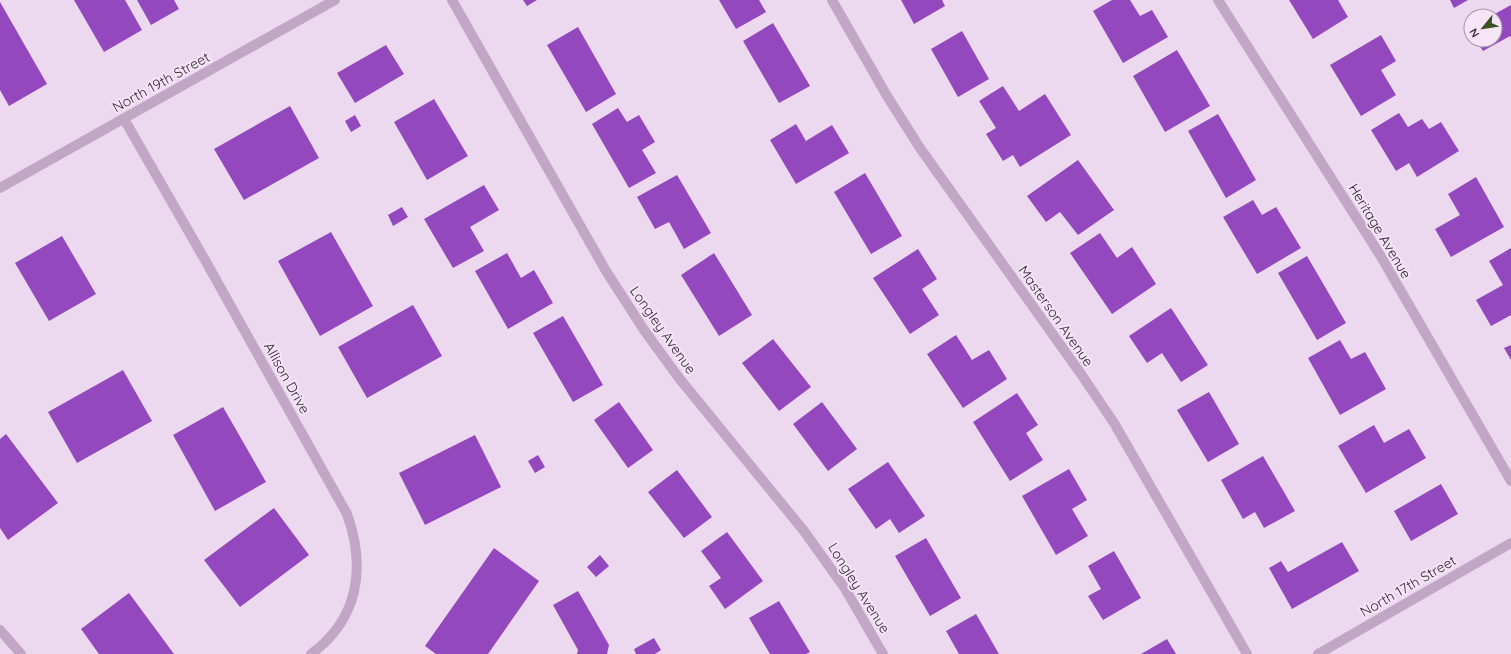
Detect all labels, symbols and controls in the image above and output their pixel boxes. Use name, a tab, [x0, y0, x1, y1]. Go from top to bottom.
north arrow	[1463, 8, 1503, 48]
text: N	[1466, 26, 1482, 40]
street label: North 19th Street	[109, 48, 213, 116]
street label: Heritage Avenue	[1345, 180, 1415, 282]
street label: Masterson Avenue	[1014, 262, 1098, 370]
street label: Longley Avenue	[626, 283, 700, 378]
street label: Allison Drive	[260, 339, 314, 417]
street label: Longley Avenue	[824, 539, 894, 637]
street label: North 17th Street	[1357, 551, 1459, 621]

